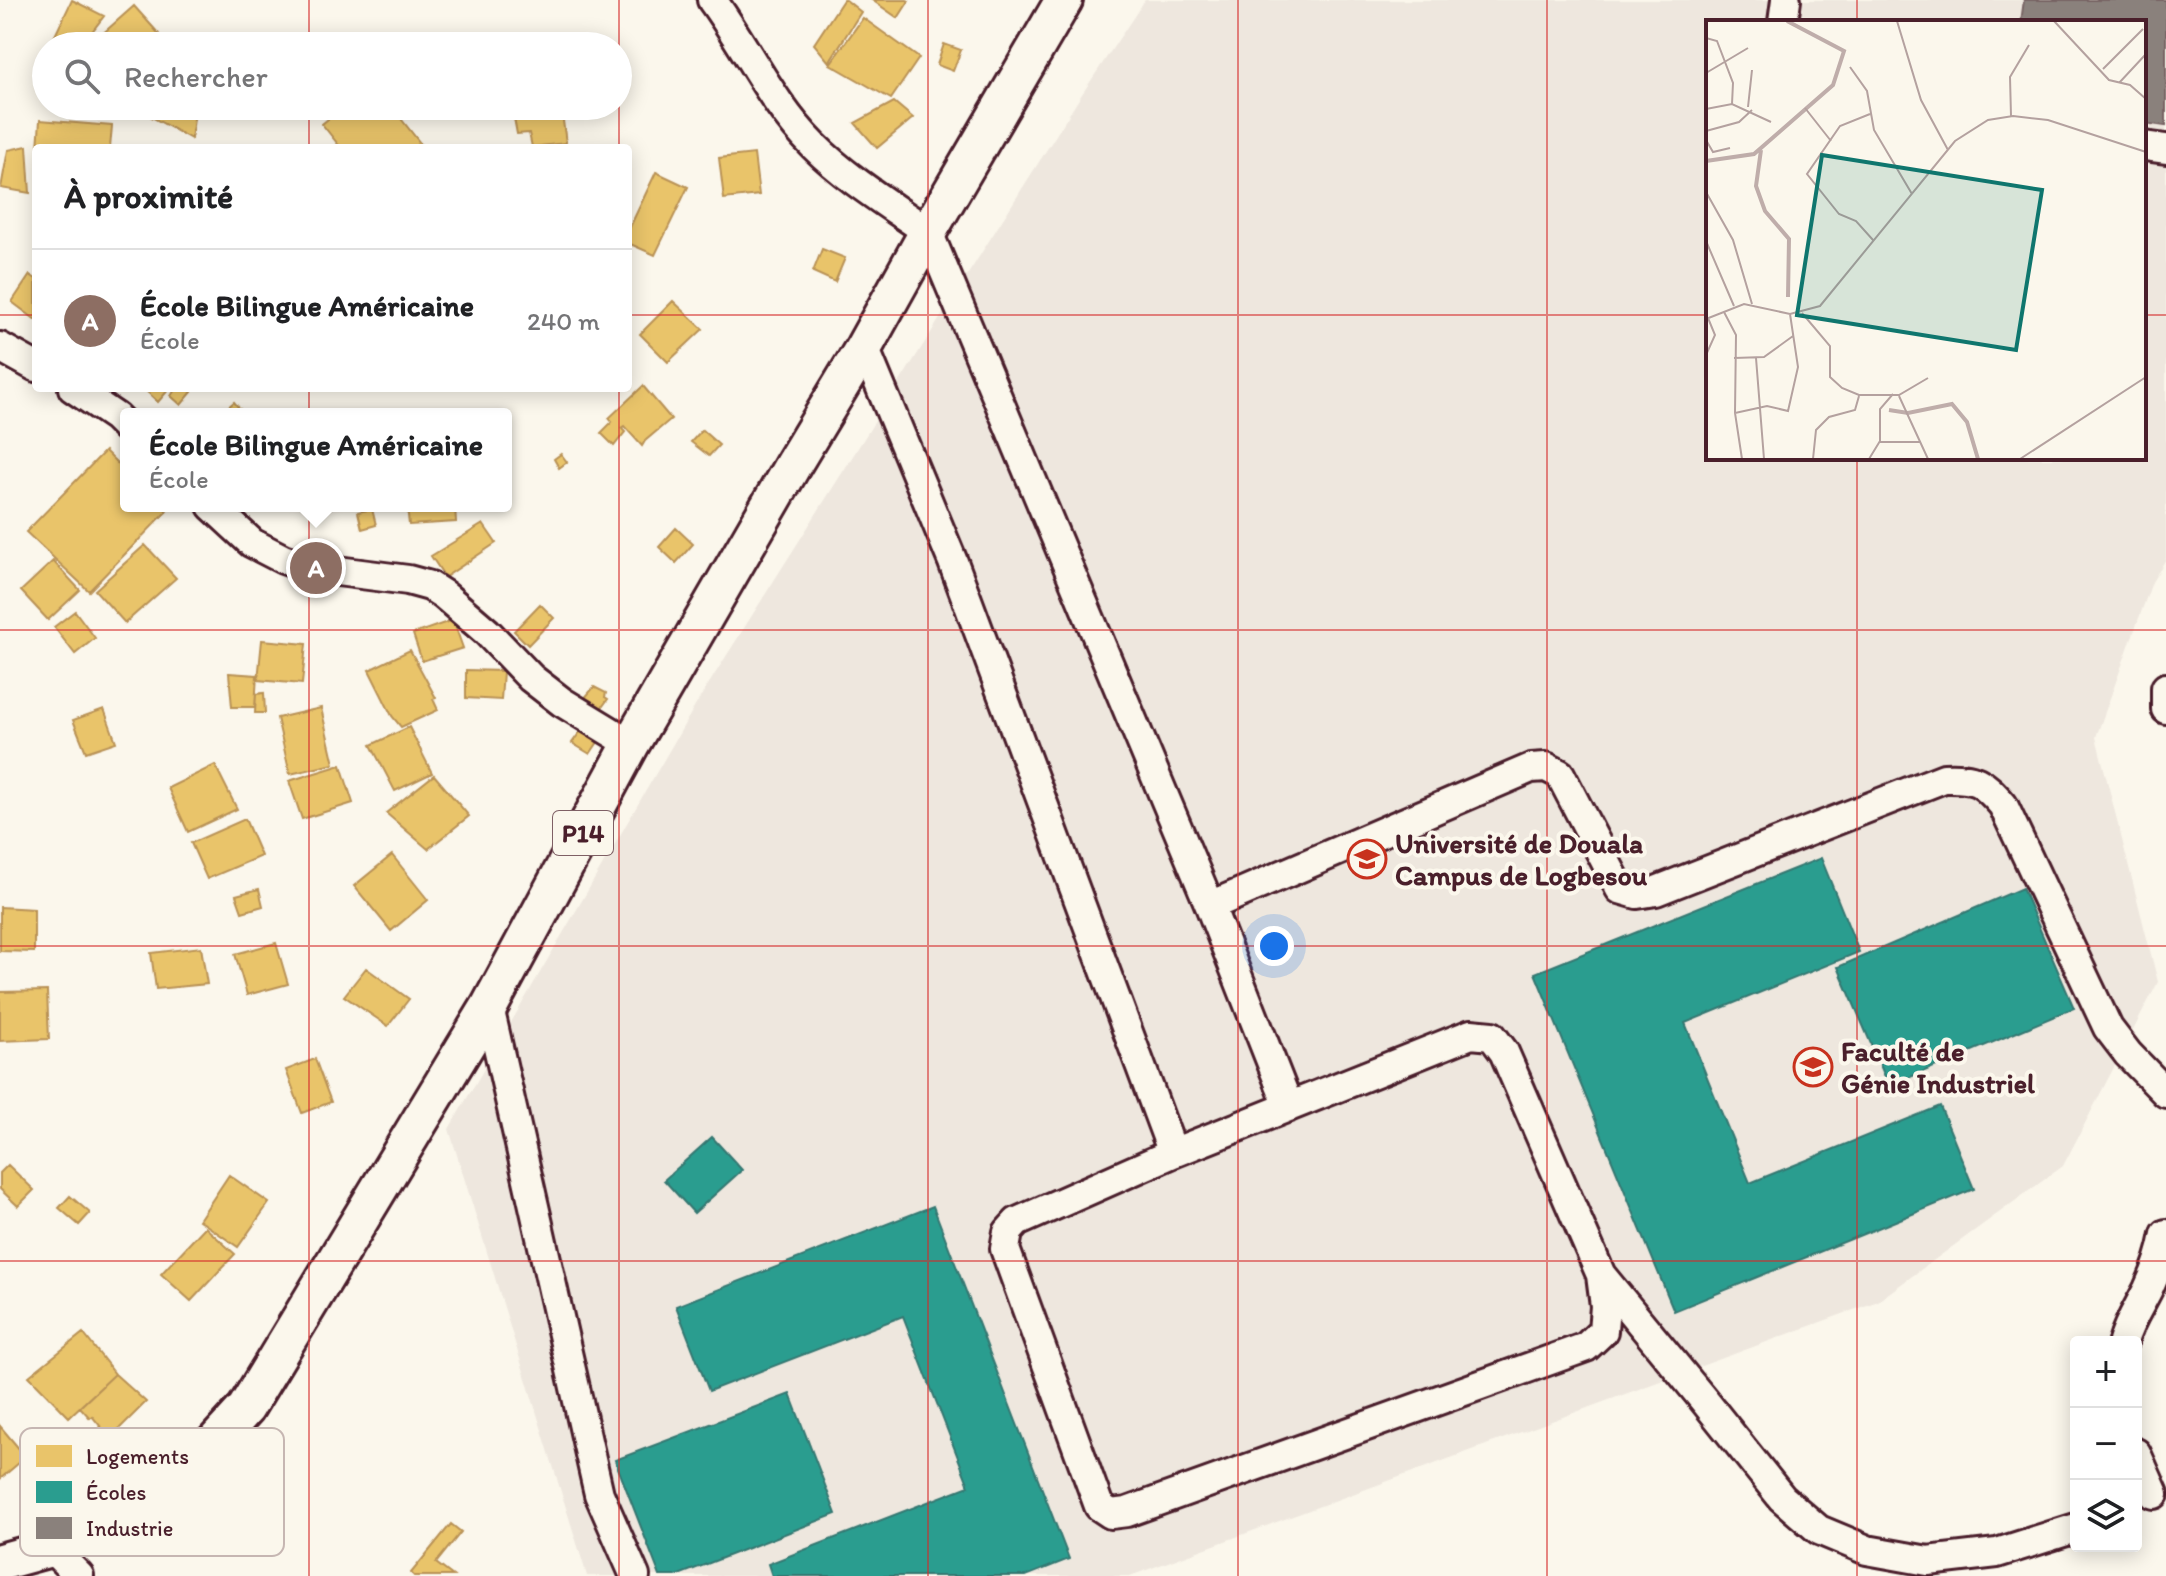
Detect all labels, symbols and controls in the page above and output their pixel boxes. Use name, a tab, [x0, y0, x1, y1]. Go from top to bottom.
inset map	[1706, 20, 2146, 460]
search box	[32, 32, 632, 120]
icon: search	[60, 54, 104, 98]
text: Rechercher	[124, 58, 268, 95]
text: À proximité	[64, 176, 233, 217]
text: École Bilingue Américaine	[140, 287, 474, 324]
text: A	[82, 305, 98, 337]
text: 240 m	[527, 305, 600, 337]
text: École	[140, 324, 200, 356]
popup	[120, 408, 512, 512]
text: École Bilingue Américaine	[149, 426, 483, 463]
text: École	[149, 463, 209, 495]
pin: A	[290, 538, 342, 598]
road number: P14	[553, 811, 613, 855]
place label: Université de Douala Campus de Logbesou	[1395, 826, 1648, 892]
school or university icon: Université de Douala Campus de Logbesou	[1346, 838, 1388, 880]
your location	[1254, 926, 1294, 966]
place label: Faculté de Génie Industriel	[1841, 1034, 2035, 1100]
school or university icon: Faculté de Génie Industriel	[1792, 1046, 1834, 1088]
map controls	[2070, 1336, 2142, 1552]
button: +	[2070, 1336, 2142, 1408]
button: −	[2070, 1408, 2142, 1480]
legend	[20, 1428, 284, 1556]
text: Logements	[86, 1443, 189, 1470]
text: Écoles	[86, 1479, 146, 1506]
button: layers	[2070, 1480, 2142, 1552]
text: Industrie	[86, 1515, 173, 1542]

